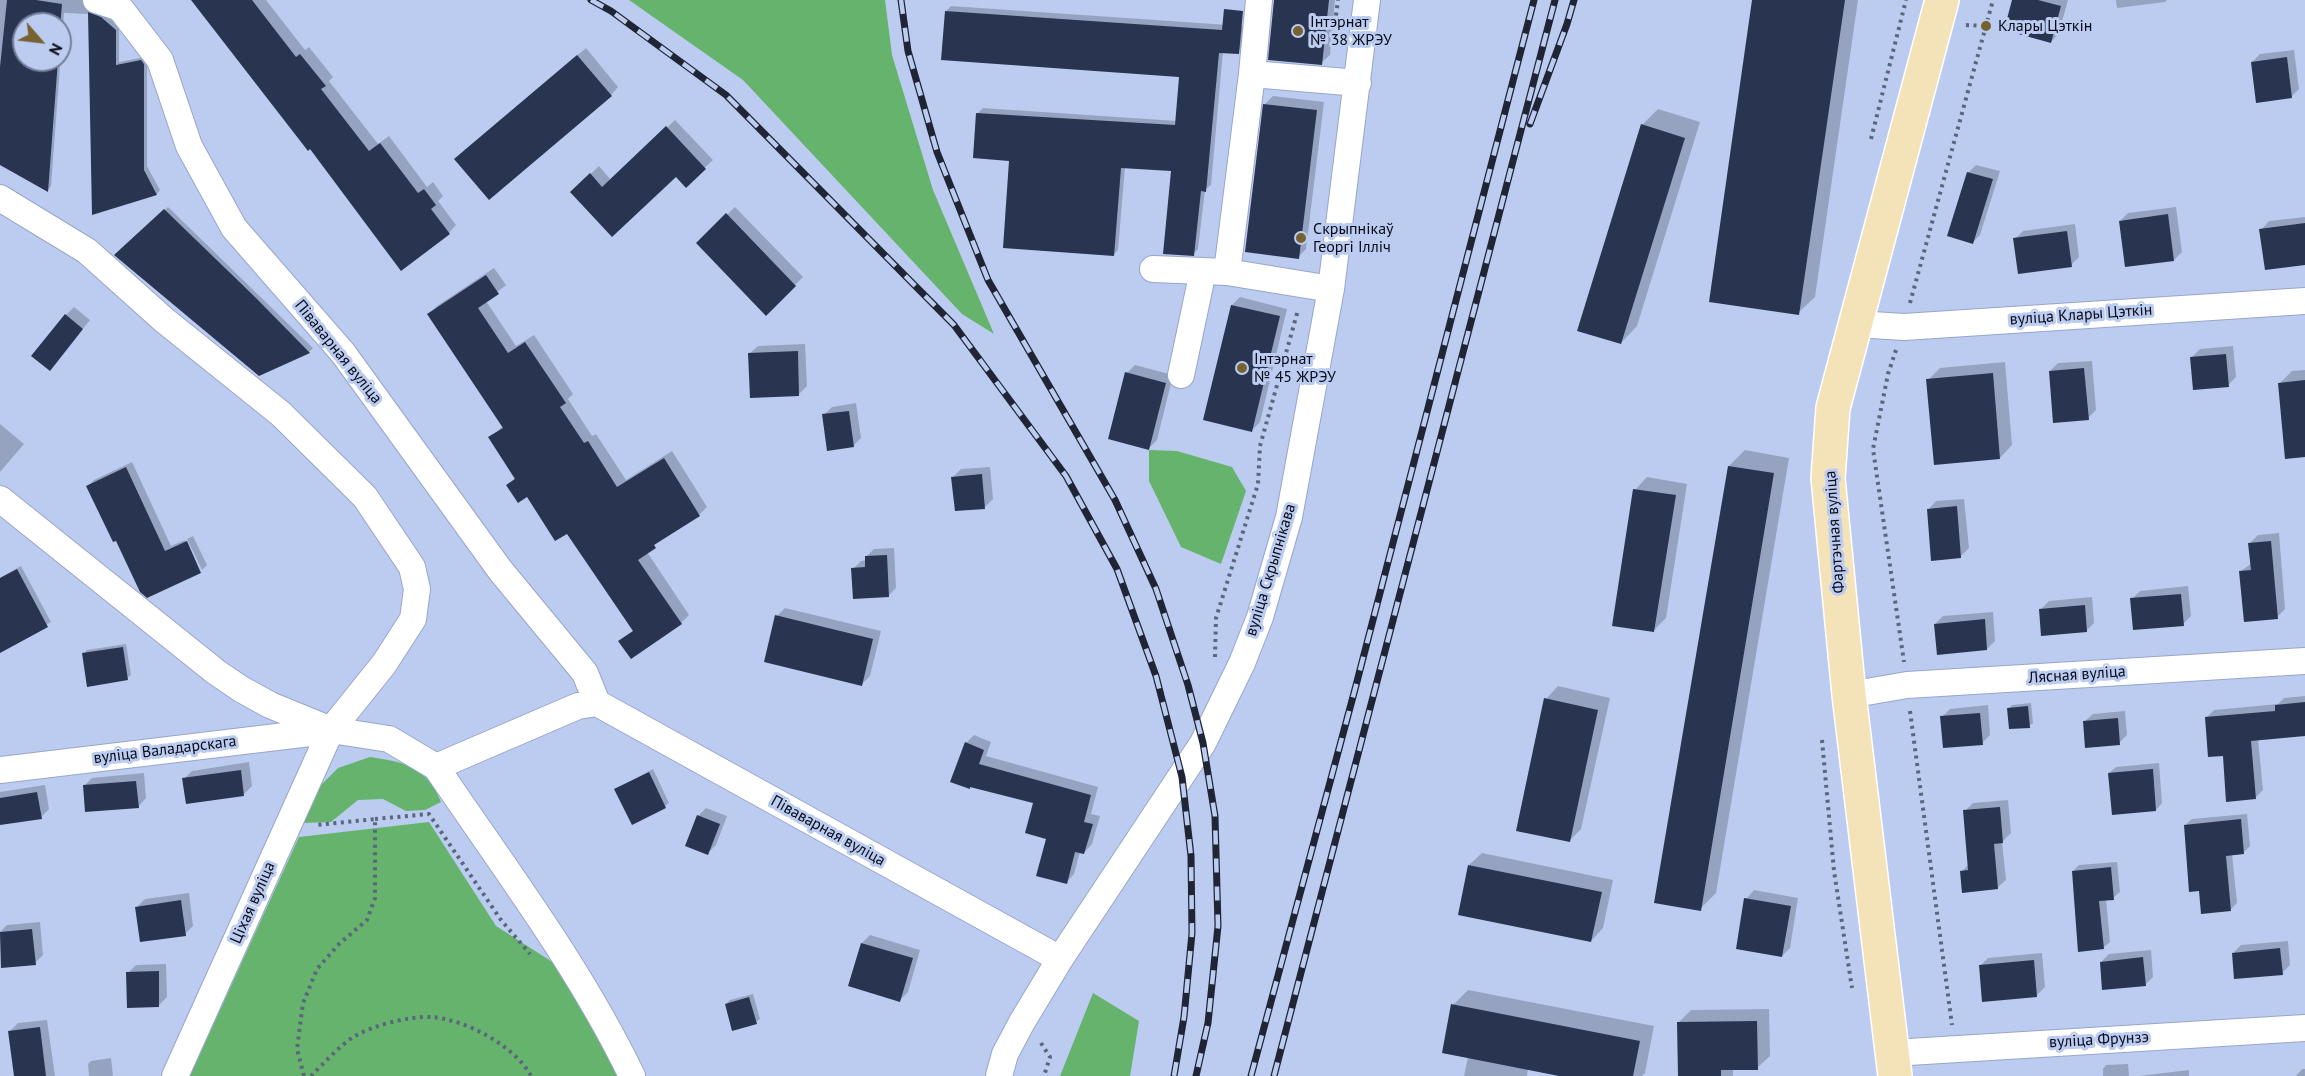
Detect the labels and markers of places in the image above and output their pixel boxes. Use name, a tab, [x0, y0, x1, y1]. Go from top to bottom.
place label: Інтэрнат № 38 ЖРЭУ	[1310, 12, 1392, 50]
place label: Клары Цэткін	[1998, 16, 2092, 36]
marker: Клары Цэткін	[1979, 19, 1993, 33]
marker: Інтэрнат № 38 ЖРЭУ	[1291, 24, 1305, 38]
place label: Скрыпнікаў Георгі Ілліч	[1313, 219, 1394, 257]
marker: Скрыпнікаў Георгі Ілліч	[1294, 231, 1308, 245]
place label: Інтэрнат № 45 ЖРЭУ	[1254, 349, 1336, 387]
marker: Інтэрнат № 45 ЖРЭУ	[1235, 361, 1249, 375]

